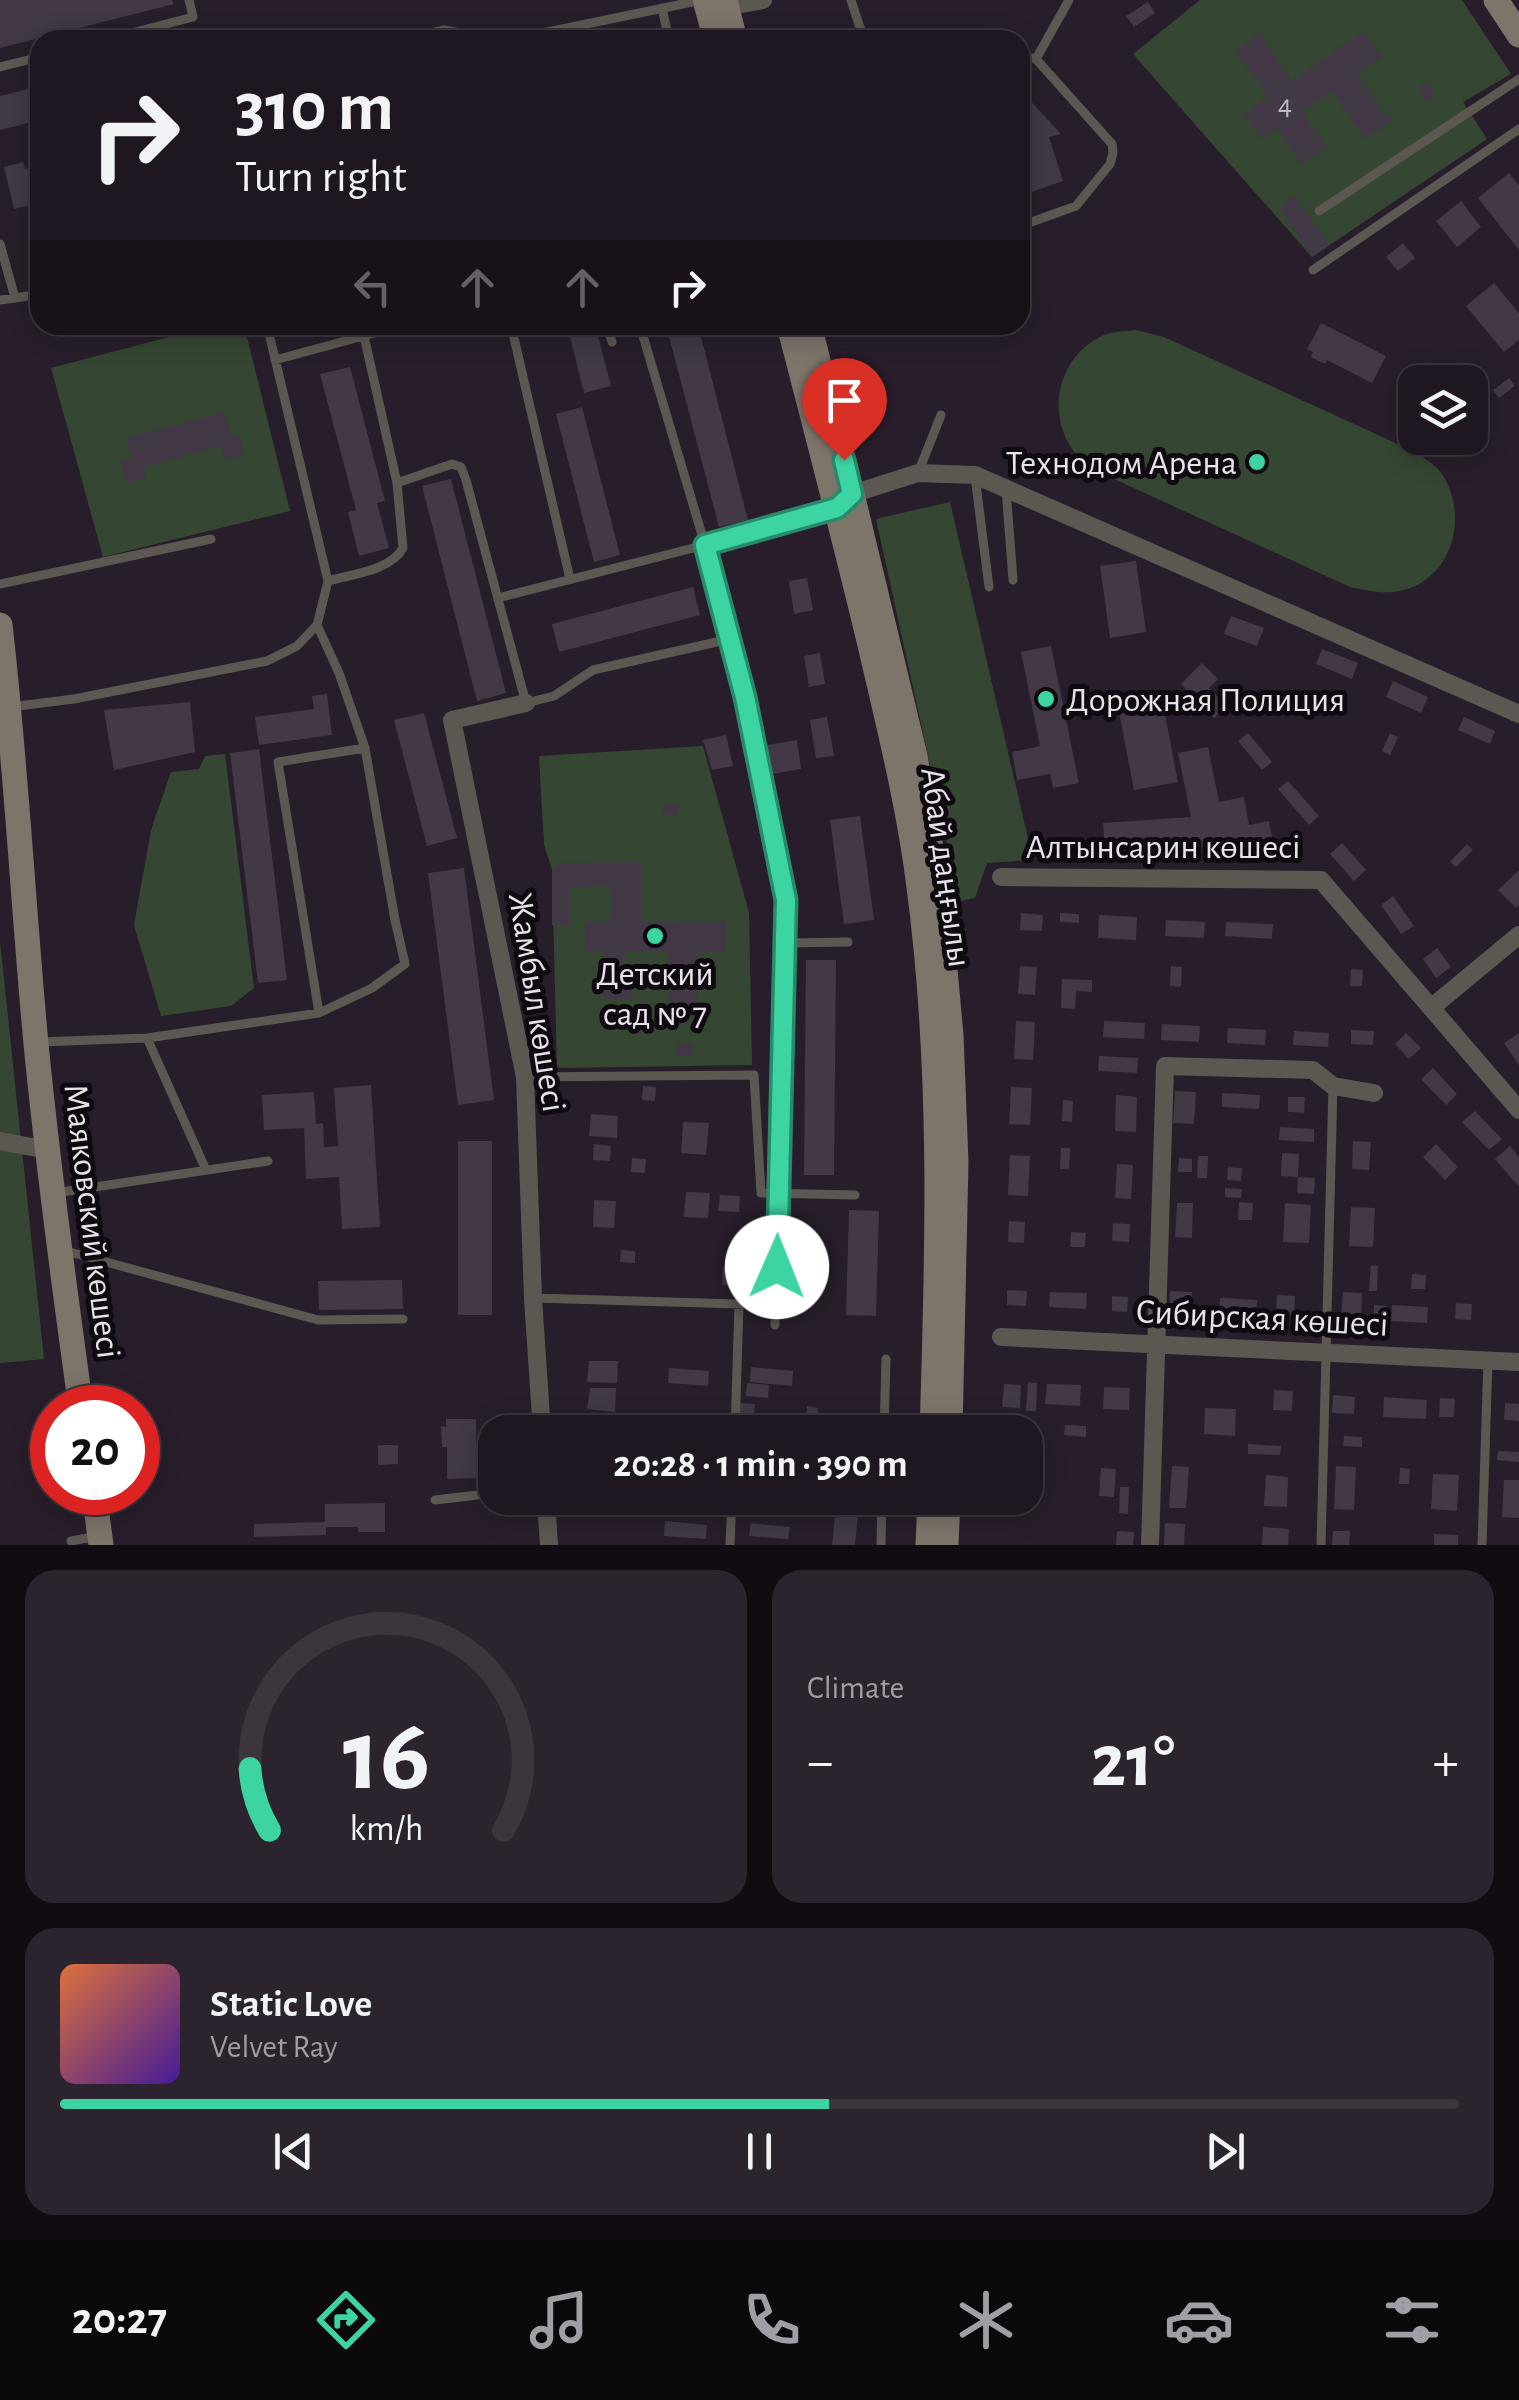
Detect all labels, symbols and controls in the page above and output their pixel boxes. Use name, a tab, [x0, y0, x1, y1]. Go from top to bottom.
icon: right	[70, 70, 200, 200]
text: 310 m	[235, 73, 394, 143]
house number: 4	[1278, 90, 1292, 120]
text: Turn right	[235, 155, 407, 200]
icon: left	[345, 260, 400, 315]
icon: ahead	[450, 260, 505, 315]
icon: ahead	[555, 260, 610, 315]
icon: right	[660, 260, 715, 315]
pin	[802, 358, 887, 461]
map controls	[1398, 365, 1488, 455]
button: layers	[1398, 365, 1488, 455]
icon: arrive	[817, 373, 872, 428]
place label: Технодом Арена	[1006, 446, 1237, 481]
marker: Технодом Арена	[1246, 451, 1268, 473]
place label: Дорожная Полиция	[1066, 683, 1345, 718]
marker: Дорожная Полиция	[1035, 688, 1057, 710]
street label: Абай даңғылы	[914, 765, 977, 970]
street label: Алтынсарин көшесі	[1025, 830, 1301, 865]
street label: Жамбыл көшесі	[502, 890, 571, 1115]
marker: Детский сад № 7	[644, 925, 666, 947]
place label: Детский сад № 7	[596, 957, 714, 1032]
street label: Маяковский көшесі	[57, 1082, 126, 1360]
position arrow	[725, 1215, 829, 1319]
street label: Сибирская көшесі	[1135, 1294, 1389, 1343]
speed limit sign: 20	[30, 1385, 160, 1515]
text: 20:28 · 1 min · 390 m	[613, 1446, 908, 1484]
text: Climate	[807, 1672, 904, 1704]
text: 16	[342, 1705, 430, 1809]
text: 21°	[1091, 1725, 1175, 1800]
text: −	[807, 1735, 833, 1790]
text: +	[1433, 1735, 1459, 1790]
text: km/h	[349, 1811, 423, 1847]
text: Static Love	[210, 1986, 372, 2024]
text: Velvet Ray	[210, 2031, 338, 2063]
icon: previous	[266, 2124, 321, 2179]
icon: pause	[732, 2124, 787, 2179]
icon: next	[1198, 2124, 1253, 2179]
icon: directions	[311, 2285, 381, 2355]
icon: music	[524, 2285, 594, 2355]
icon: phone	[737, 2285, 807, 2355]
icon: climate	[951, 2285, 1021, 2355]
icon: car	[1164, 2285, 1234, 2355]
icon: filters	[1377, 2285, 1447, 2355]
text: 20:27	[72, 2297, 167, 2342]

